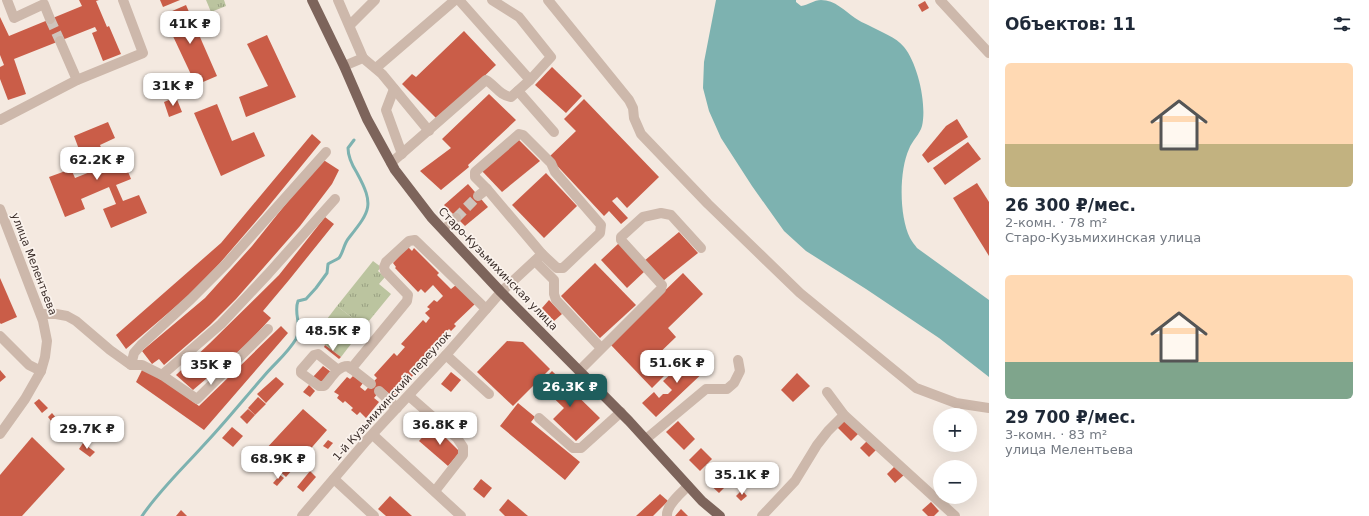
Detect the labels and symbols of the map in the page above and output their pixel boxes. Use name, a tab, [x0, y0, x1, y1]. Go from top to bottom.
pin: 41K ₽	[162, 11, 218, 45]
pin: 31K ₽	[145, 73, 201, 107]
pin: 62.2K ₽	[60, 147, 134, 181]
street label: Старо-Кузьмихинская улица	[436, 205, 560, 333]
street label: улица Мелентьева	[8, 211, 60, 317]
pin: 48.5K ₽	[296, 318, 370, 352]
street label: 1-й Кузьмихинский переулок	[330, 328, 454, 463]
pin: 51.6K ₽	[640, 350, 714, 384]
pin: 35K ₽	[183, 352, 239, 386]
pin: 26.3K ₽	[533, 374, 607, 408]
pin: 36.8K ₽	[403, 412, 477, 446]
pin: 29.7K ₽	[50, 416, 124, 450]
pin: 68.9K ₽	[241, 446, 315, 480]
pin: 35.1K ₽	[705, 462, 779, 496]

